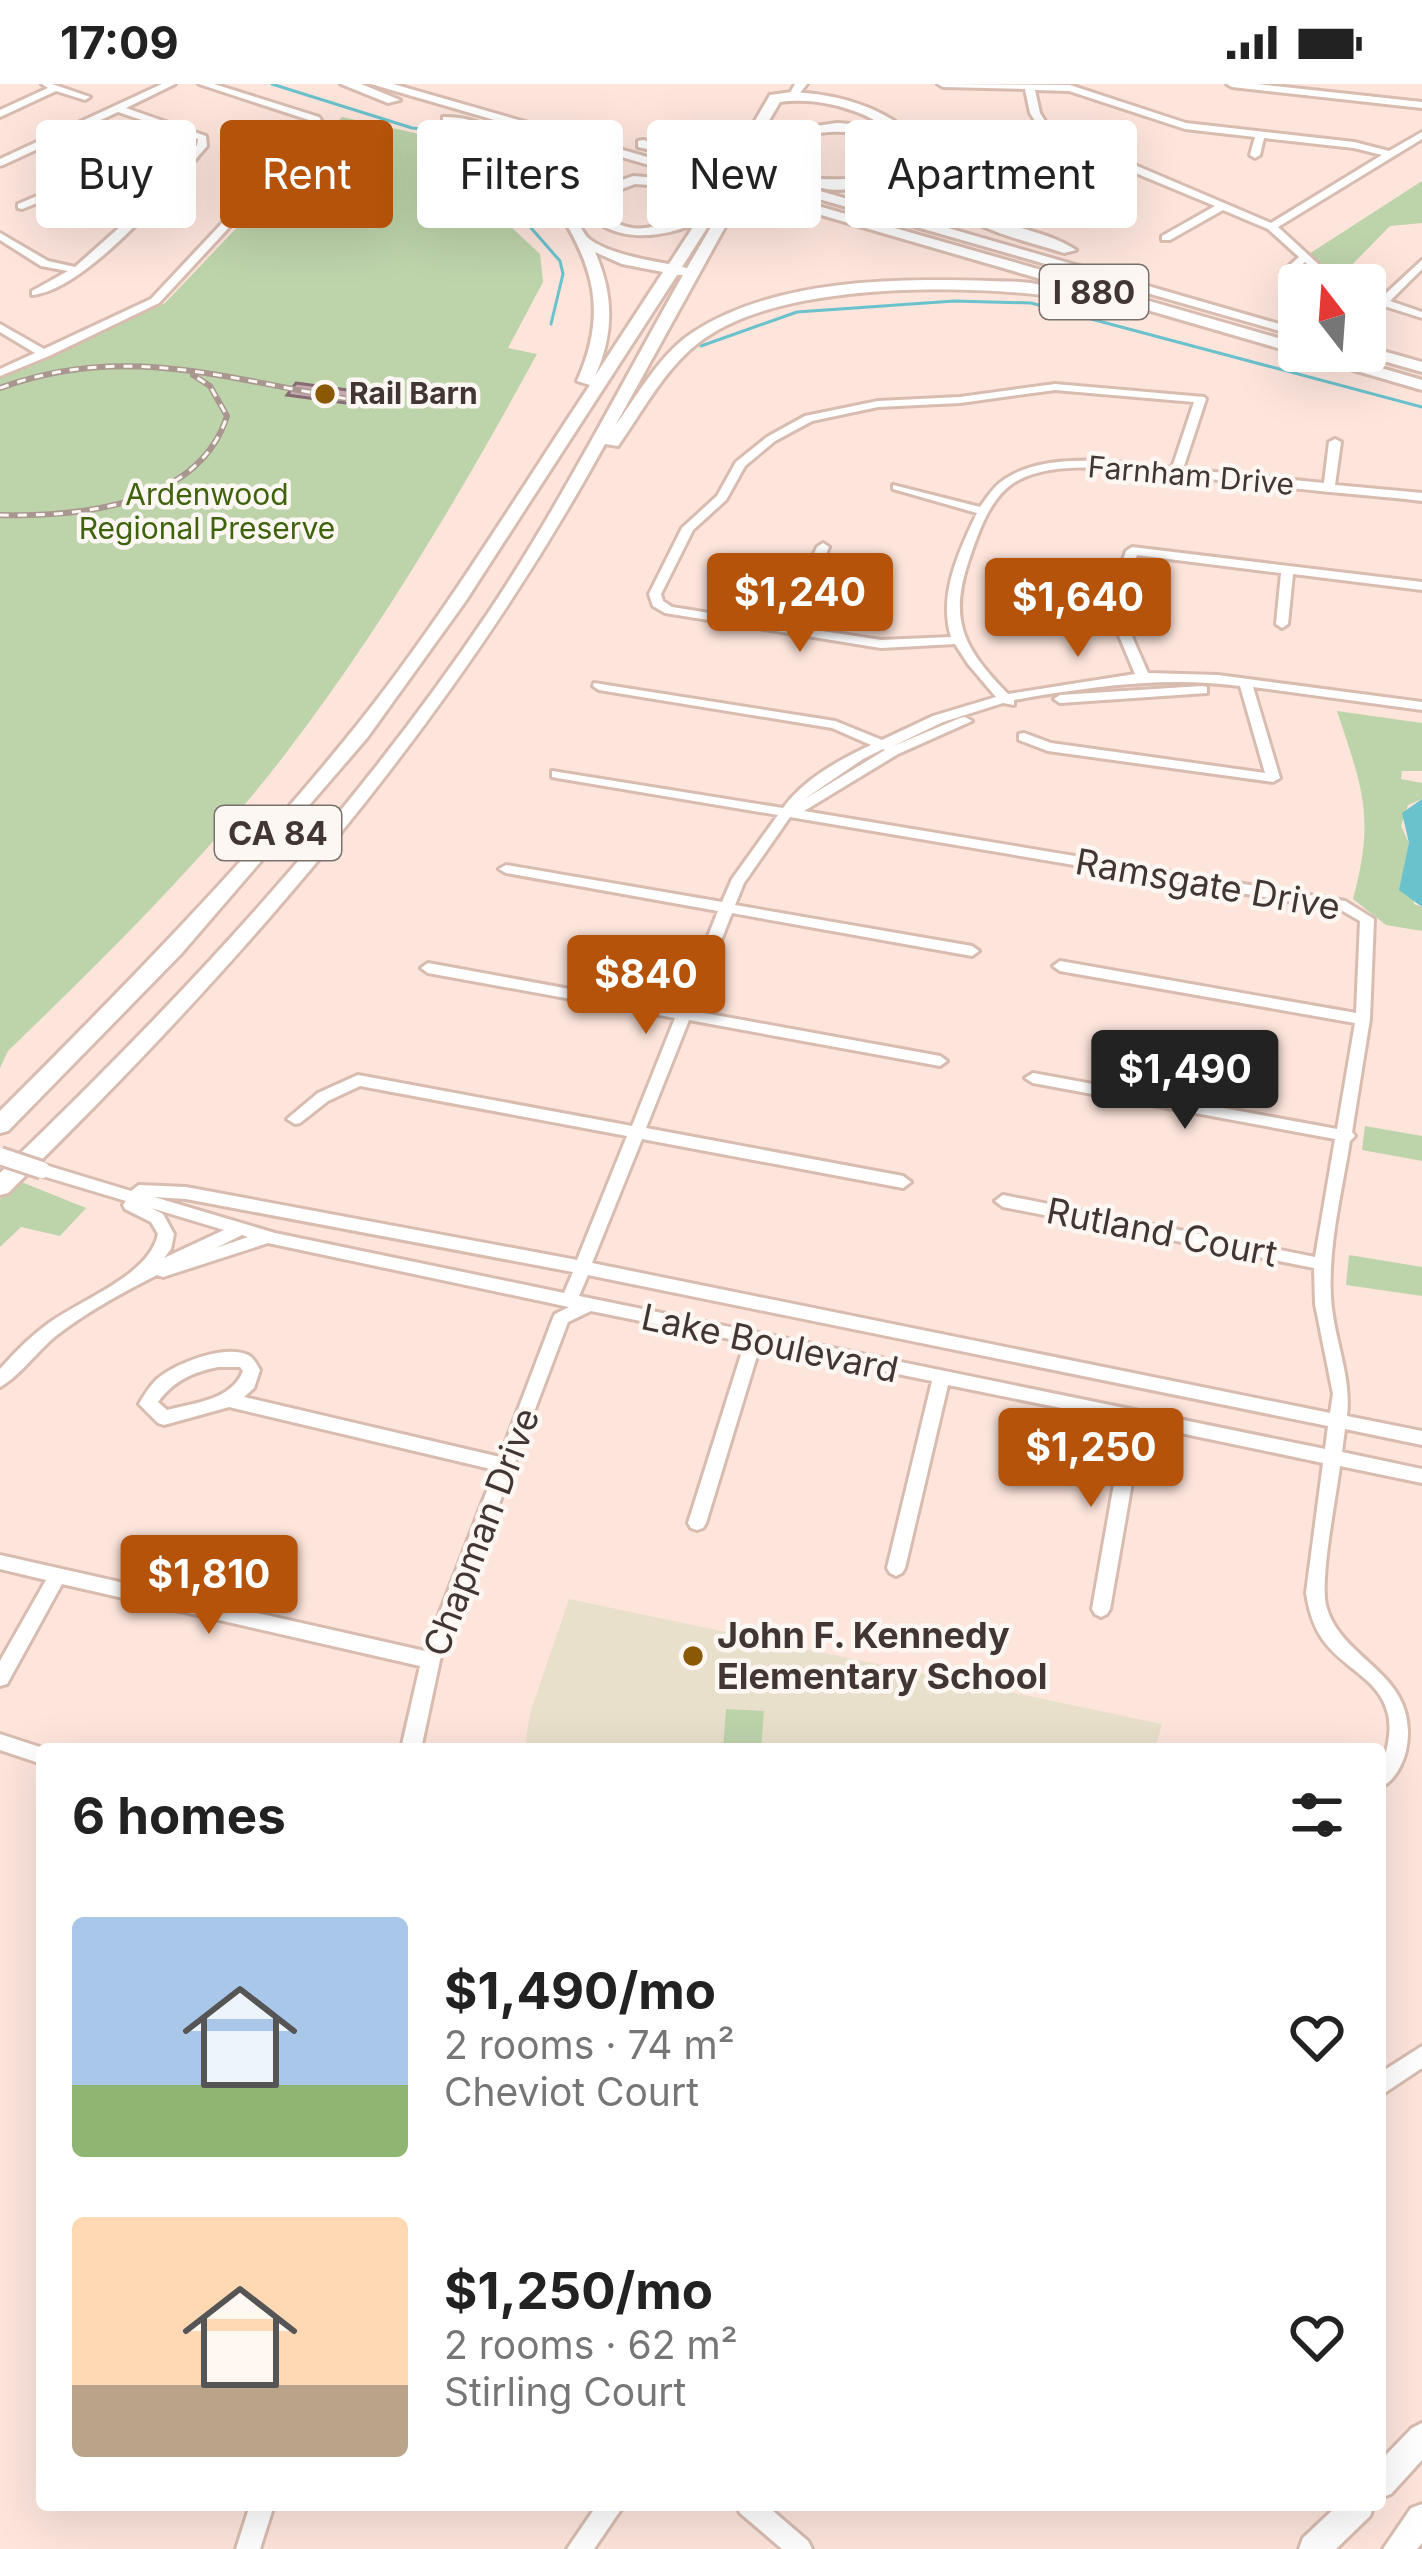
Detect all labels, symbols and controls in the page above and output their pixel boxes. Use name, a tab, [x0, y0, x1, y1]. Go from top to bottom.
text: 17:09	[60, 15, 179, 70]
chip: Buy	[36, 120, 196, 228]
chip: Rent	[220, 120, 393, 228]
chip: Filters	[417, 120, 623, 228]
chip: New	[647, 120, 821, 228]
chip: Apartment	[845, 120, 1137, 228]
north arrow	[1278, 264, 1386, 372]
map controls	[1278, 264, 1386, 372]
road number: I 880	[1040, 265, 1148, 319]
place label: Rail Barn	[349, 375, 478, 411]
marker: Rail Barn	[312, 381, 338, 407]
street label: Farnham Drive	[1086, 448, 1296, 502]
park label: Ardenwood Regional Preserve	[79, 476, 335, 546]
pin: $1,240	[702, 553, 898, 655]
pin: $1,640	[980, 558, 1176, 660]
text: $1,240	[734, 568, 866, 615]
text: $1,640	[1012, 573, 1144, 620]
road number: CA 84	[215, 806, 341, 860]
street label: Ramsgate Drive	[1072, 839, 1344, 929]
pin: $840	[575, 935, 717, 1037]
text: $840	[594, 950, 698, 997]
pin: $1,490	[1087, 1030, 1283, 1132]
text: $1,490	[1118, 1045, 1252, 1092]
street label: Rutland Court	[1043, 1188, 1281, 1276]
street label: Lake Boulevard	[638, 1294, 902, 1392]
street label: Chapman Drive	[413, 1402, 549, 1662]
pin: $1,250	[993, 1408, 1189, 1510]
text: $1,250	[1025, 1423, 1157, 1470]
pin: $1,810	[111, 1535, 307, 1637]
text: $1,810	[148, 1550, 270, 1597]
place label: John F. Kennedy Elementary School	[717, 1613, 1048, 1698]
marker: John F. Kennedy Elementary School	[680, 1643, 706, 1669]
icon: filters	[1284, 1782, 1350, 1848]
text: 6 homes	[72, 1785, 286, 1846]
text: $1,490/mo	[444, 1960, 716, 2021]
icon: home	[168, 1965, 312, 2109]
icon: heart	[1284, 2004, 1350, 2070]
text: 2 rooms · 74 m²	[444, 2021, 735, 2068]
text: Cheviot Court	[444, 2068, 699, 2115]
text: $1,250/mo	[444, 2260, 713, 2321]
icon: home	[168, 2265, 312, 2409]
icon: heart	[1284, 2304, 1350, 2370]
text: 2 rooms · 62 m²	[444, 2321, 738, 2368]
text: Stirling Court	[444, 2368, 686, 2415]

